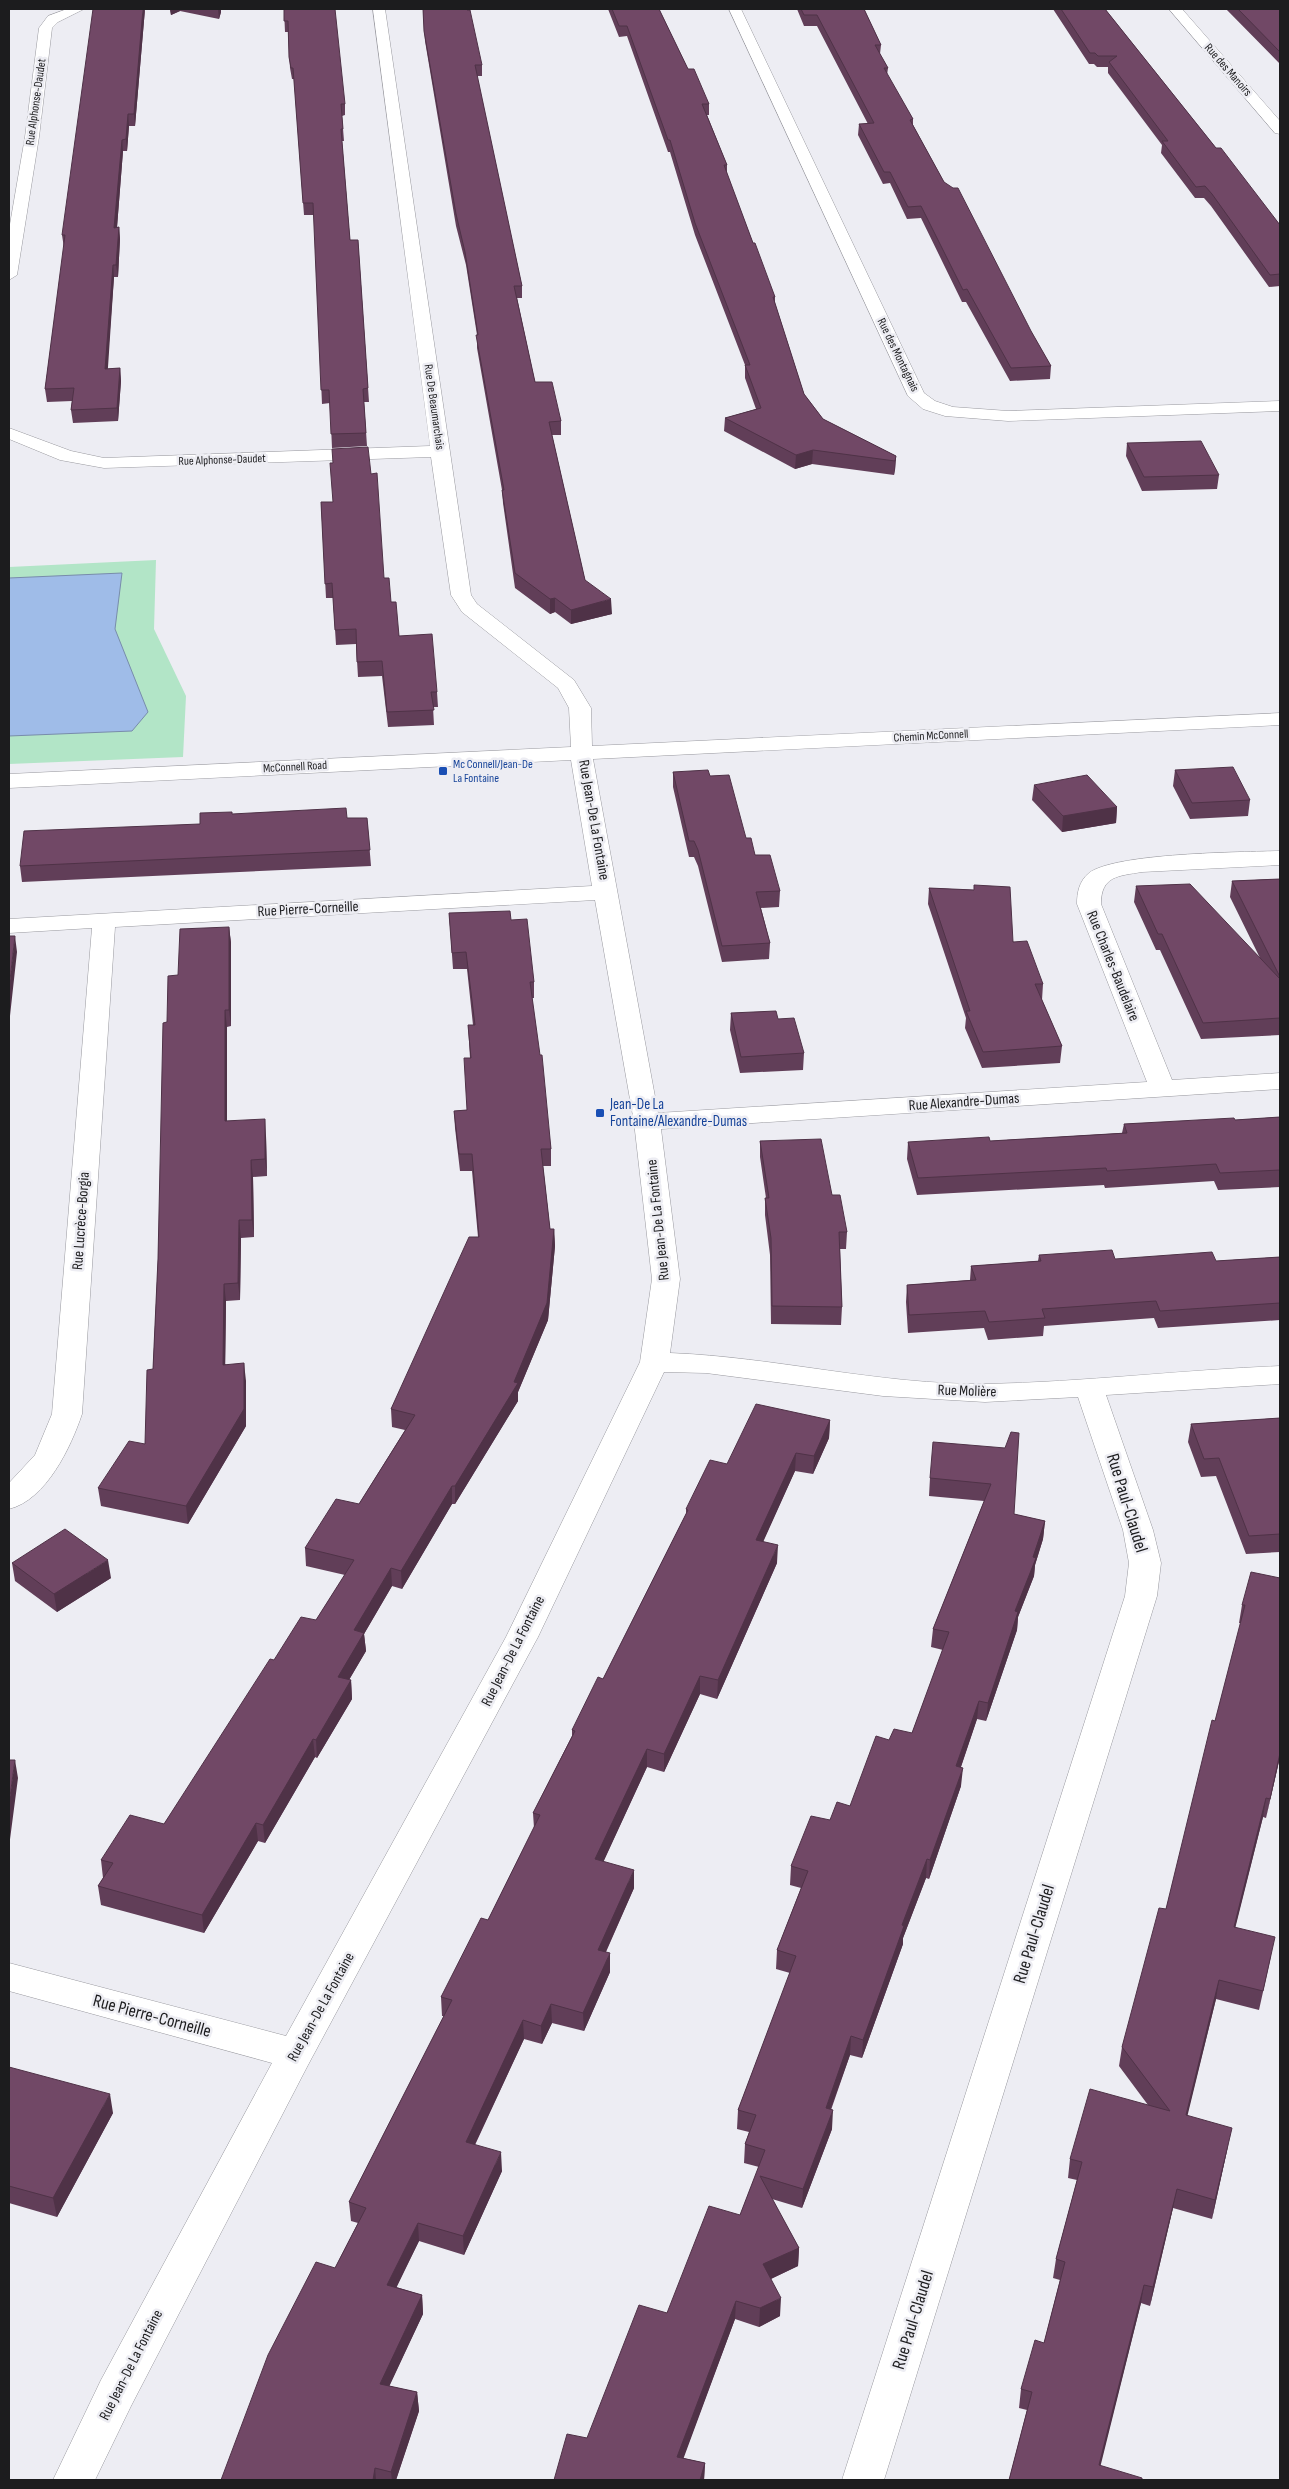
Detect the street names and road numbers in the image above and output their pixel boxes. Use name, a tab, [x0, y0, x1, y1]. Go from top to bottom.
street label: Rue des Manoirs	[1201, 41, 1255, 99]
street label: Rue Alphonse-Daudet	[22, 57, 50, 146]
street label: Rue des Montagnais	[874, 316, 922, 394]
street label: Rue De Beaumarchais	[421, 363, 447, 451]
street label: Rue Alphonse-Daudet	[178, 451, 266, 469]
street label: Chemin McConnell	[893, 727, 969, 745]
street label: McConnell Road	[263, 758, 327, 776]
street label: Rue Jean-De La Fontaine	[574, 758, 614, 882]
street label: Rue Pierre-Corneille	[257, 897, 359, 921]
street label: Rue Charles-Baudelaire	[1082, 908, 1144, 1024]
street label: Rue Alexandre-Dumas	[908, 1089, 1020, 1115]
street label: Rue Jean-De La Fontaine	[642, 1158, 674, 1282]
street label: Rue Lucrèce-Borgia	[68, 1171, 94, 1271]
street label: Rue Molière	[937, 1380, 997, 1402]
street label: Rue Paul-Claudel	[1102, 1451, 1152, 1555]
street label: Rue Jean-De La Fontaine	[477, 1592, 549, 1710]
street label: Rue Paul-Claudel	[1009, 1882, 1059, 1986]
street label: Rue Jean-De La Fontaine	[283, 1949, 359, 2065]
street label: Rue Pierre-Corneille	[91, 1990, 213, 2042]
street label: Rue Paul-Claudel	[888, 2268, 938, 2372]
street label: Rue Jean-De La Fontaine	[95, 2306, 167, 2424]

